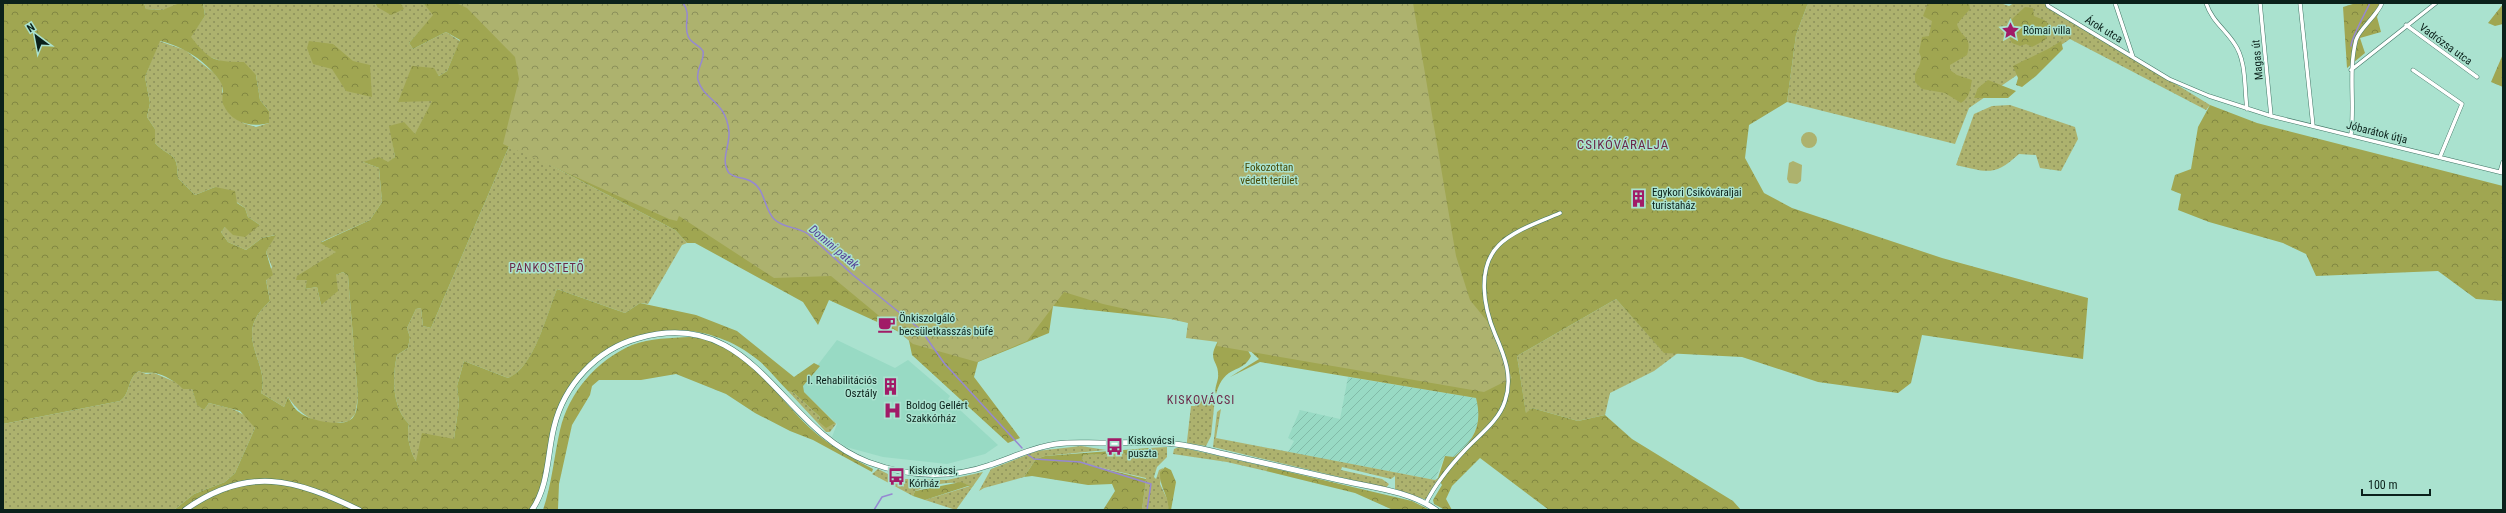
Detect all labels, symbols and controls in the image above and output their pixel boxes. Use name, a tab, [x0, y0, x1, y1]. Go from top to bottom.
street label: Árok utca	[2083, 13, 2125, 46]
north arrow	[16, 16, 56, 56]
place icon: Római villa	[2000, 20, 2020, 40]
text: N	[25, 21, 37, 35]
street label: Vadrózsa utca	[2417, 21, 2475, 68]
place label: Római villa	[2023, 24, 2071, 37]
street label: Magas út	[2249, 39, 2266, 81]
street label: Jóbarátok útja	[2345, 119, 2409, 146]
district label: CSIKÓVÁRALJA	[1577, 137, 1669, 152]
park label: Fokozottan védett terület	[1240, 161, 1298, 187]
place label: Egykori Csikóváraljai turistaház	[1652, 186, 1742, 212]
building icon: Egykori Csikóváraljai turistaház	[1629, 188, 1649, 208]
water label: Domini patak	[806, 222, 862, 272]
district label: PANKOSTETŐ	[509, 260, 585, 275]
place label: Önkiszolgáló becsületkasszás büfé	[899, 312, 993, 338]
cafe icon: Önkiszolgáló becsületkasszás büfé	[876, 314, 896, 334]
place label: I. Rehabilitációs Osztály	[808, 374, 877, 400]
building icon: I. Rehabilitációs Osztály	[880, 376, 900, 396]
district label: KISKOVÁCSI	[1167, 392, 1235, 407]
place label: Boldog Gellért Szakkórház	[906, 399, 968, 425]
hospital icon: Boldog Gellért Szakkórház	[883, 401, 903, 421]
place label: Kiskovácsi puszta	[1128, 434, 1174, 460]
bus stop icon: Kiskovácsi puszta	[1105, 436, 1125, 456]
place label: Kiskovácsi, Kórház	[909, 464, 958, 490]
bus stop icon: Kiskovácsi, Kórház	[886, 466, 906, 486]
scale bar	[2362, 471, 2430, 497]
text: 100 m	[2368, 478, 2398, 492]

